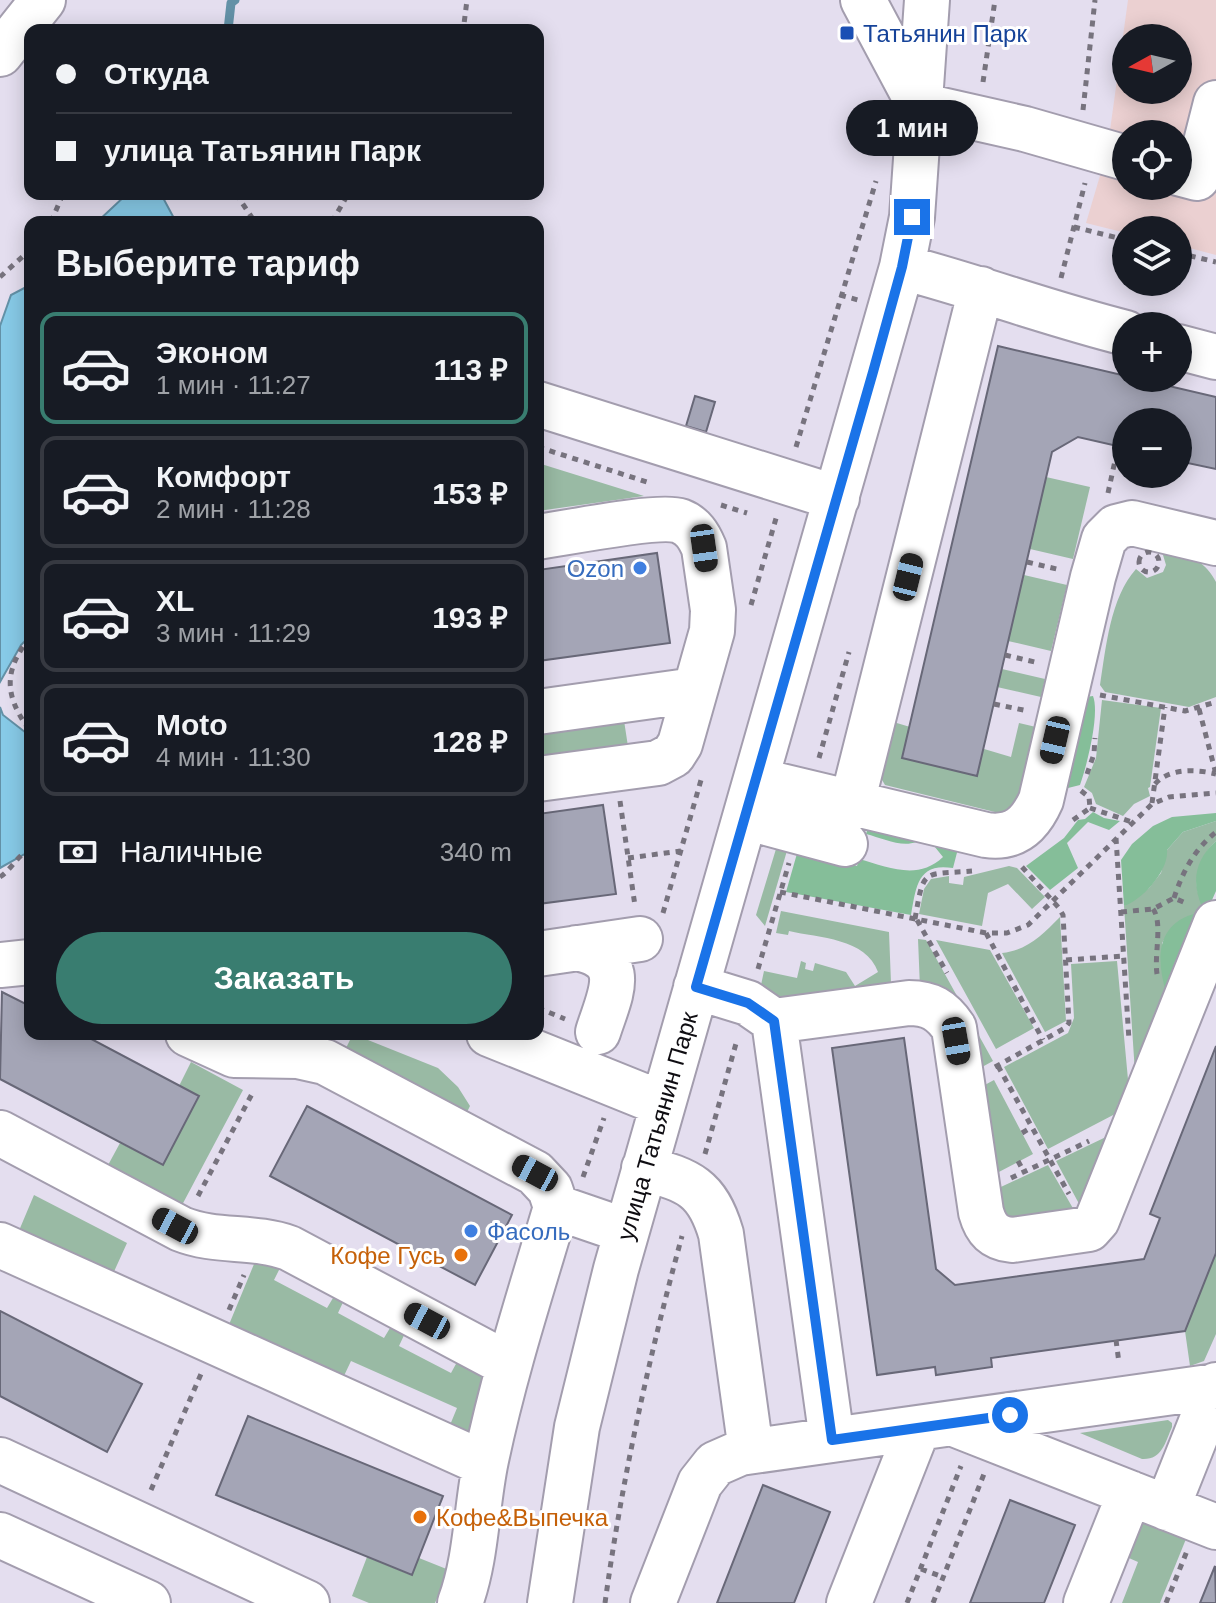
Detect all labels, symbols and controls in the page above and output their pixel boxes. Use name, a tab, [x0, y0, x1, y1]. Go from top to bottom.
place label: Татьянин Парк	[863, 20, 1027, 47]
marker: Татьянин Парк	[838, 24, 856, 42]
north arrow	[1112, 24, 1192, 104]
map controls	[1112, 24, 1192, 488]
text: Откуда	[104, 57, 209, 90]
callout: 1 мин	[846, 101, 978, 157]
text: 1 мин	[876, 113, 948, 143]
button: locate	[1112, 120, 1192, 200]
text: улица Татьянин Парк	[104, 134, 421, 167]
route end	[894, 199, 930, 235]
button: layers	[1112, 216, 1192, 296]
text: Выберите тариф	[56, 243, 360, 284]
button: +	[1112, 312, 1192, 392]
icon: car	[60, 332, 132, 404]
text: Эконом	[156, 336, 269, 369]
text: 113 ₽	[434, 353, 508, 386]
text: 1 мин · 11:27	[156, 370, 311, 400]
button: −	[1112, 408, 1192, 488]
icon: car	[60, 456, 132, 528]
text: Комфорт	[156, 460, 291, 493]
text: 153 ₽	[432, 477, 508, 510]
text: 2 мин · 11:28	[156, 494, 311, 524]
car	[689, 523, 719, 573]
car	[891, 551, 925, 603]
place label: Ozon	[567, 555, 624, 582]
marker: Ozon	[631, 559, 649, 577]
icon: car	[60, 580, 132, 652]
text: XL	[156, 584, 194, 617]
text: 193 ₽	[432, 601, 508, 634]
text: 3 мин · 11:29	[156, 618, 311, 648]
icon: car	[60, 704, 132, 776]
text: Moto	[156, 708, 228, 741]
car	[1038, 714, 1072, 766]
text: 128 ₽	[432, 725, 508, 758]
text: 4 мин · 11:30	[156, 742, 311, 772]
icon: cash	[56, 830, 100, 874]
text: Наличные	[120, 835, 263, 868]
text: 340 m	[440, 837, 512, 867]
button: Заказать	[56, 932, 512, 1024]
street label: улица Татьянин Парк	[611, 1008, 703, 1243]
car	[940, 1015, 972, 1067]
car	[508, 1151, 562, 1195]
car	[148, 1204, 202, 1248]
place label: Фасоль	[487, 1218, 570, 1245]
marker: Фасоль	[462, 1222, 480, 1240]
place label: Кофе Гусь	[330, 1242, 445, 1269]
marker: Кофе Гусь	[452, 1246, 470, 1264]
car	[400, 1299, 454, 1343]
route start	[992, 1397, 1028, 1433]
place label: Кофе&Выпечка	[436, 1504, 609, 1531]
marker: Кофе&Выпечка	[411, 1508, 429, 1526]

